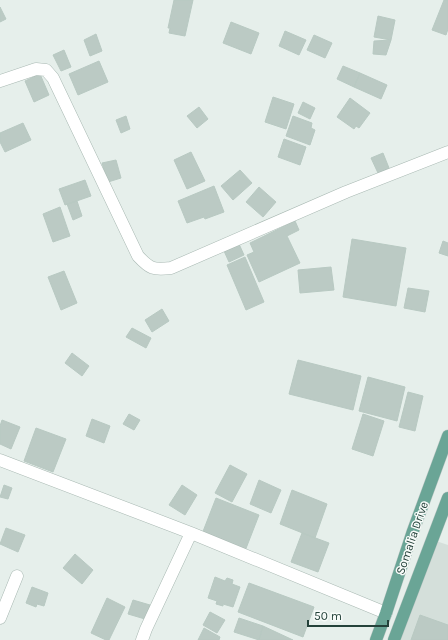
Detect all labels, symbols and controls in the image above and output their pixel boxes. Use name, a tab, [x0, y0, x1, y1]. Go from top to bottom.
street label: Somalia Drive	[393, 500, 431, 576]
scale bar	[308, 602, 388, 628]
text: 50 m	[314, 609, 342, 623]

